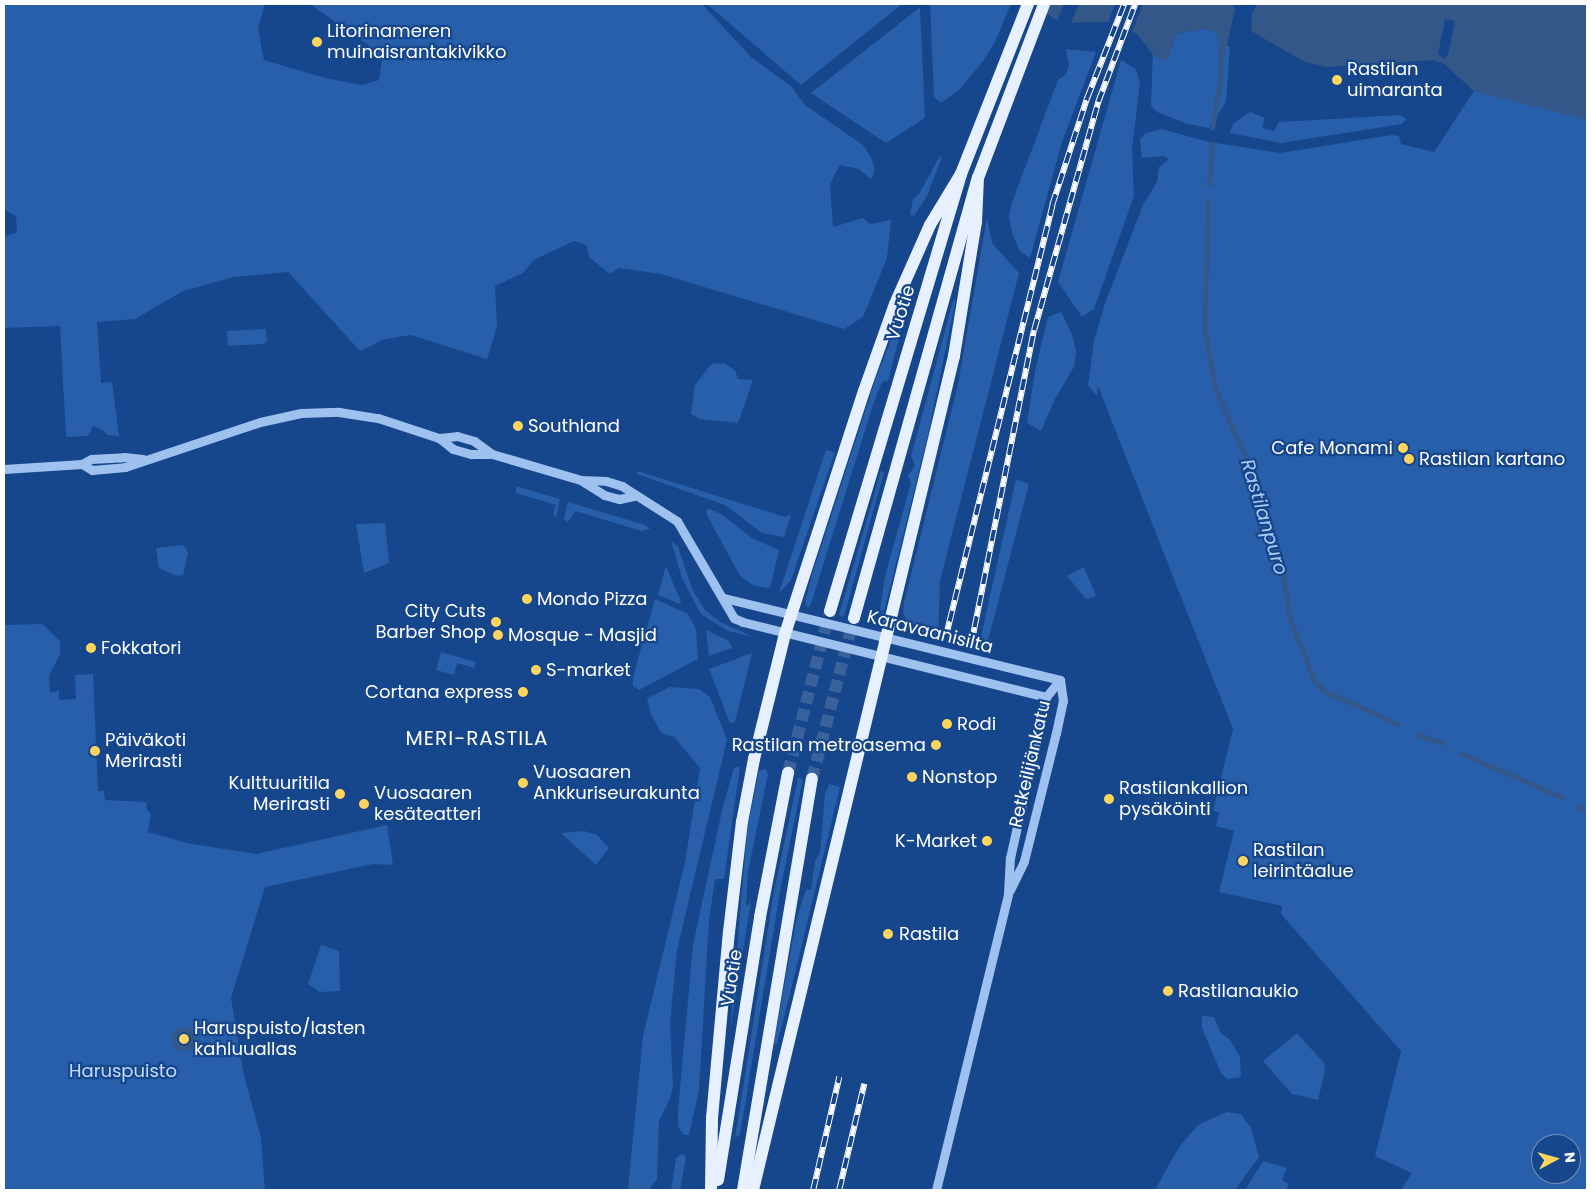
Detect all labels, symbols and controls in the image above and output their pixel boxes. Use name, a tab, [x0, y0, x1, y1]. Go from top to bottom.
place label: Litorinameren muinaisrantakivikko	[327, 21, 506, 64]
marker: Litorinameren muinaisrantakivikko	[311, 36, 323, 48]
place label: Rastilan uimaranta	[1347, 59, 1443, 102]
marker: Rastilan uimaranta	[1331, 74, 1343, 86]
street label: Vuotie	[882, 282, 920, 344]
place label: Southland	[528, 415, 620, 437]
marker: Southland	[512, 420, 524, 432]
place label: Cafe Monami	[1271, 437, 1393, 459]
marker: Cafe Monami	[1397, 442, 1409, 454]
place label: Rastilan kartano	[1419, 448, 1565, 470]
marker: Rastilan kartano	[1403, 453, 1415, 465]
water label: Rastilanpuro	[1236, 456, 1292, 578]
place label: Mondo Pizza	[537, 588, 647, 610]
marker: Mondo Pizza	[521, 593, 533, 605]
place label: City Cuts Barber Shop	[375, 601, 486, 644]
street label: Karavaanisilta	[865, 606, 995, 658]
marker: City Cuts Barber Shop	[490, 616, 502, 628]
place label: Mosque - Masjid	[508, 624, 657, 646]
marker: Mosque - Masjid	[492, 629, 504, 641]
place label: Fokkatori	[101, 637, 182, 659]
marker: Fokkatori	[85, 642, 97, 654]
place label: S-market	[546, 659, 631, 681]
marker: S-market	[530, 664, 542, 676]
place label: Cortana express	[365, 681, 513, 703]
marker: Cortana express	[517, 686, 529, 698]
street label: Retkeilijänkatu	[1005, 698, 1055, 830]
place label: Rodi	[957, 713, 996, 735]
marker: Rodi	[941, 718, 953, 730]
district label: MERI-RASTILA	[404, 726, 550, 750]
place label: Päiväkoti Merirasti	[105, 730, 186, 772]
place label: Rastilan metroasema	[732, 734, 926, 756]
marker: Rastilan metroasema	[930, 739, 942, 751]
marker: Päiväkoti Merirasti	[89, 745, 101, 757]
place label: Vuosaaren Ankkuriseurakunta	[533, 762, 700, 804]
place label: Nonstop	[922, 766, 997, 788]
marker: Nonstop	[906, 771, 918, 783]
place label: Kulttuuritila Merirasti	[228, 773, 330, 816]
marker: Vuosaaren Ankkuriseurakunta	[517, 777, 529, 789]
place label: Rastilankallion pysäköinti	[1119, 778, 1248, 821]
place label: Vuosaaren kesäteatteri	[374, 783, 481, 826]
marker: Kulttuuritila Merirasti	[334, 788, 346, 800]
marker: Rastilankallion pysäköinti	[1103, 793, 1115, 805]
marker: Vuosaaren kesäteatteri	[358, 798, 370, 810]
place label: K-Market	[895, 830, 977, 852]
marker: K-Market	[981, 835, 993, 847]
place label: Rastilan leirintäalue	[1253, 840, 1354, 882]
marker: Rastilan leirintäalue	[1237, 855, 1249, 867]
place label: Rastila	[899, 923, 959, 945]
marker: Rastila	[881, 927, 895, 941]
street label: Vuotie	[717, 948, 747, 1008]
place label: Rastilanaukio	[1178, 980, 1299, 1002]
marker: Rastilanaukio	[1162, 985, 1174, 997]
place label: Haruspuisto/lasten kahluuallas	[194, 1018, 366, 1060]
marker: Haruspuisto/lasten kahluuallas	[178, 1033, 190, 1045]
park label: Haruspuisto	[69, 1060, 177, 1082]
north arrow	[1531, 1134, 1581, 1184]
text: N	[1559, 1151, 1580, 1164]

